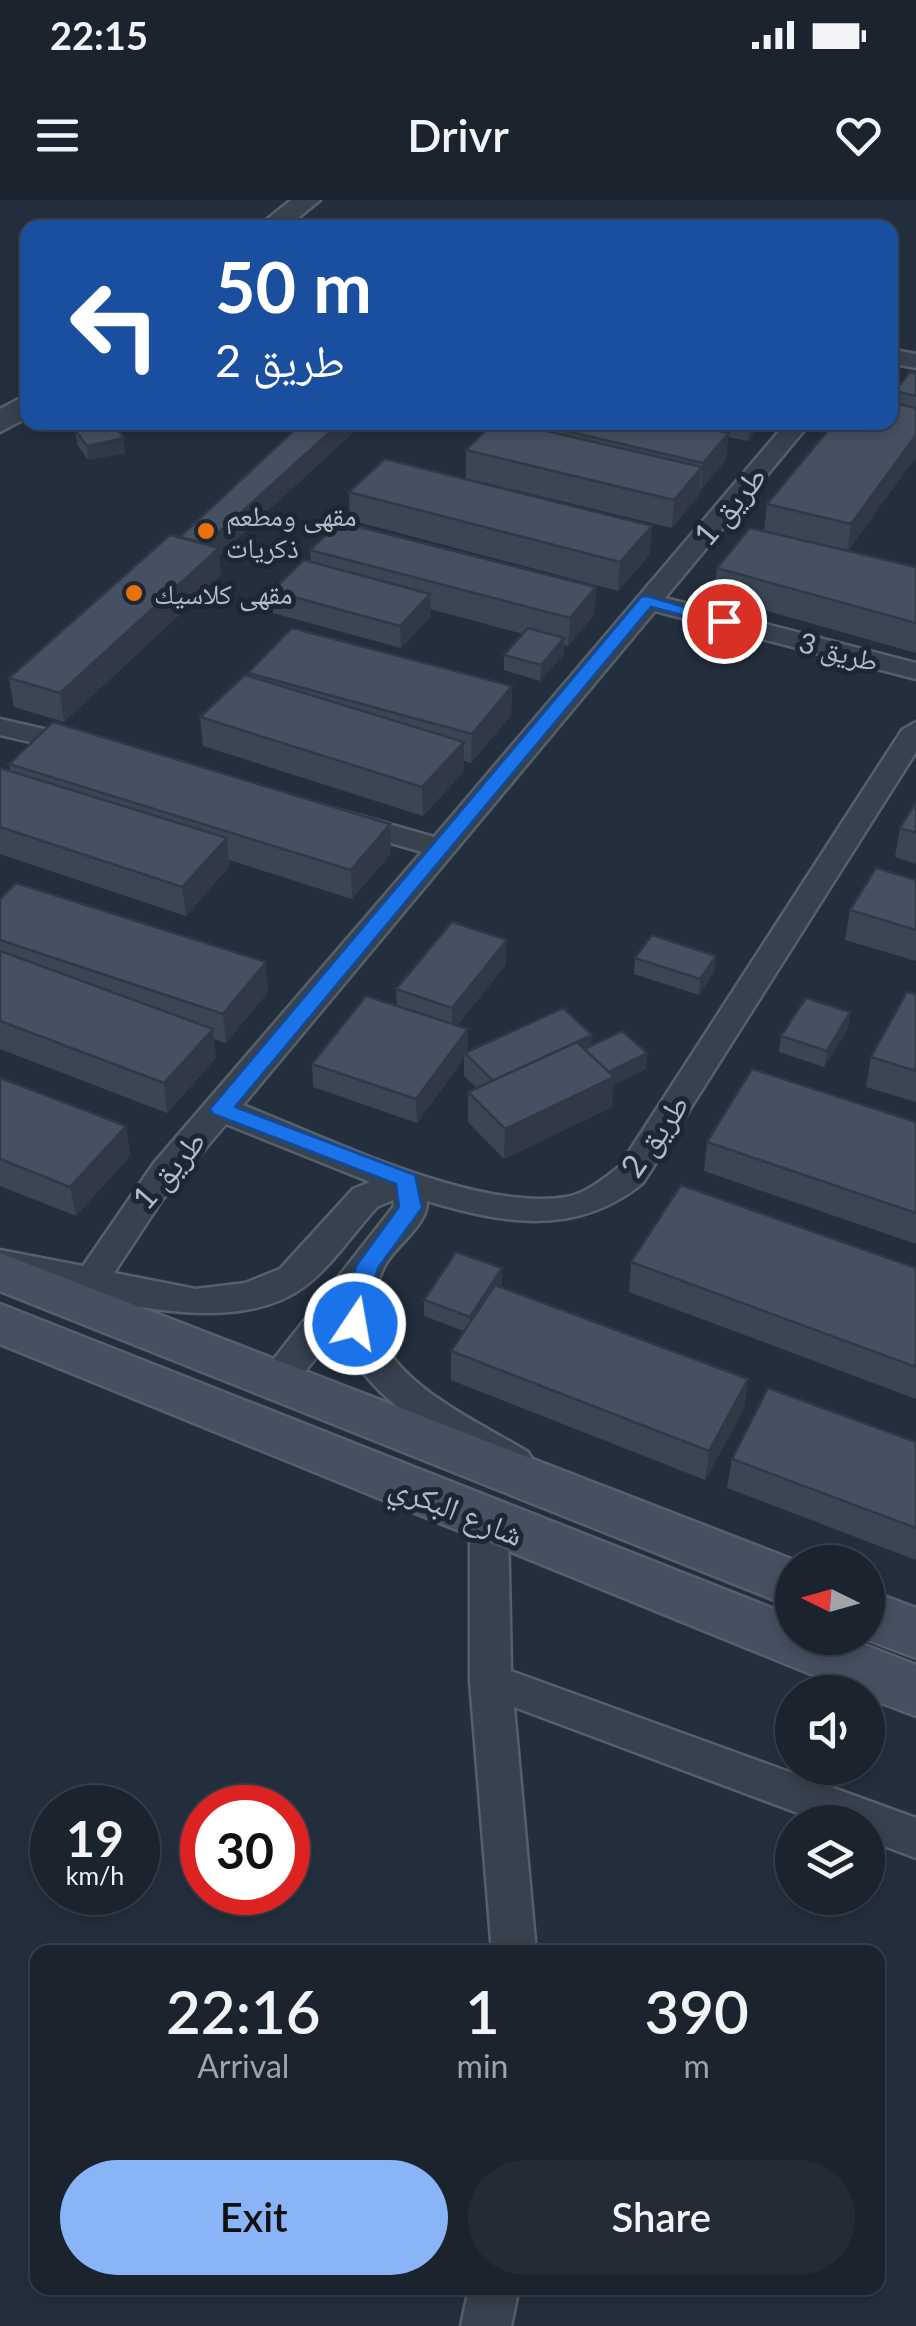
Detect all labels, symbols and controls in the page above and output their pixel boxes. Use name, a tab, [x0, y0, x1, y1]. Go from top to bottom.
text: 22:15	[50, 12, 148, 58]
icon: menu	[30, 108, 85, 163]
text: Drivr	[407, 108, 509, 162]
icon: heart	[831, 108, 886, 163]
text: 50 m	[215, 244, 372, 328]
icon: left	[50, 260, 180, 390]
text: طريق 2	[215, 333, 345, 387]
street label: طريق 1	[684, 457, 775, 554]
place label: مقهى ومطعم ذكريات	[226, 498, 357, 564]
marker: مقهى ومطعم ذكريات	[195, 520, 217, 542]
place label: مقهى كلاسيك	[154, 576, 293, 612]
pin	[682, 579, 767, 664]
marker: مقهى كلاسيك	[123, 582, 145, 604]
icon: arrive	[697, 594, 752, 649]
street label: طريق 3	[795, 624, 882, 680]
street label: طريق 2	[612, 1086, 698, 1185]
street label: طريق 1	[123, 1121, 215, 1218]
position arrow	[303, 1272, 407, 1376]
street label: شارع البكري	[382, 1465, 529, 1560]
north arrow	[775, 1545, 885, 1655]
map controls	[775, 1545, 885, 1915]
button: sound	[775, 1675, 885, 1785]
speed limit sign: 30	[180, 1785, 310, 1915]
button: layers	[775, 1805, 885, 1915]
text: 19	[66, 1808, 124, 1868]
text: km/h	[66, 1860, 124, 1890]
text: 22:16	[166, 1975, 321, 2047]
text: 1	[465, 1975, 500, 2047]
text: 390	[645, 1975, 749, 2047]
text: Arrival	[197, 2046, 289, 2085]
text: min	[457, 2046, 508, 2085]
text: m	[684, 2046, 710, 2085]
button: Exit	[60, 2160, 448, 2275]
button: Share	[468, 2160, 855, 2275]

